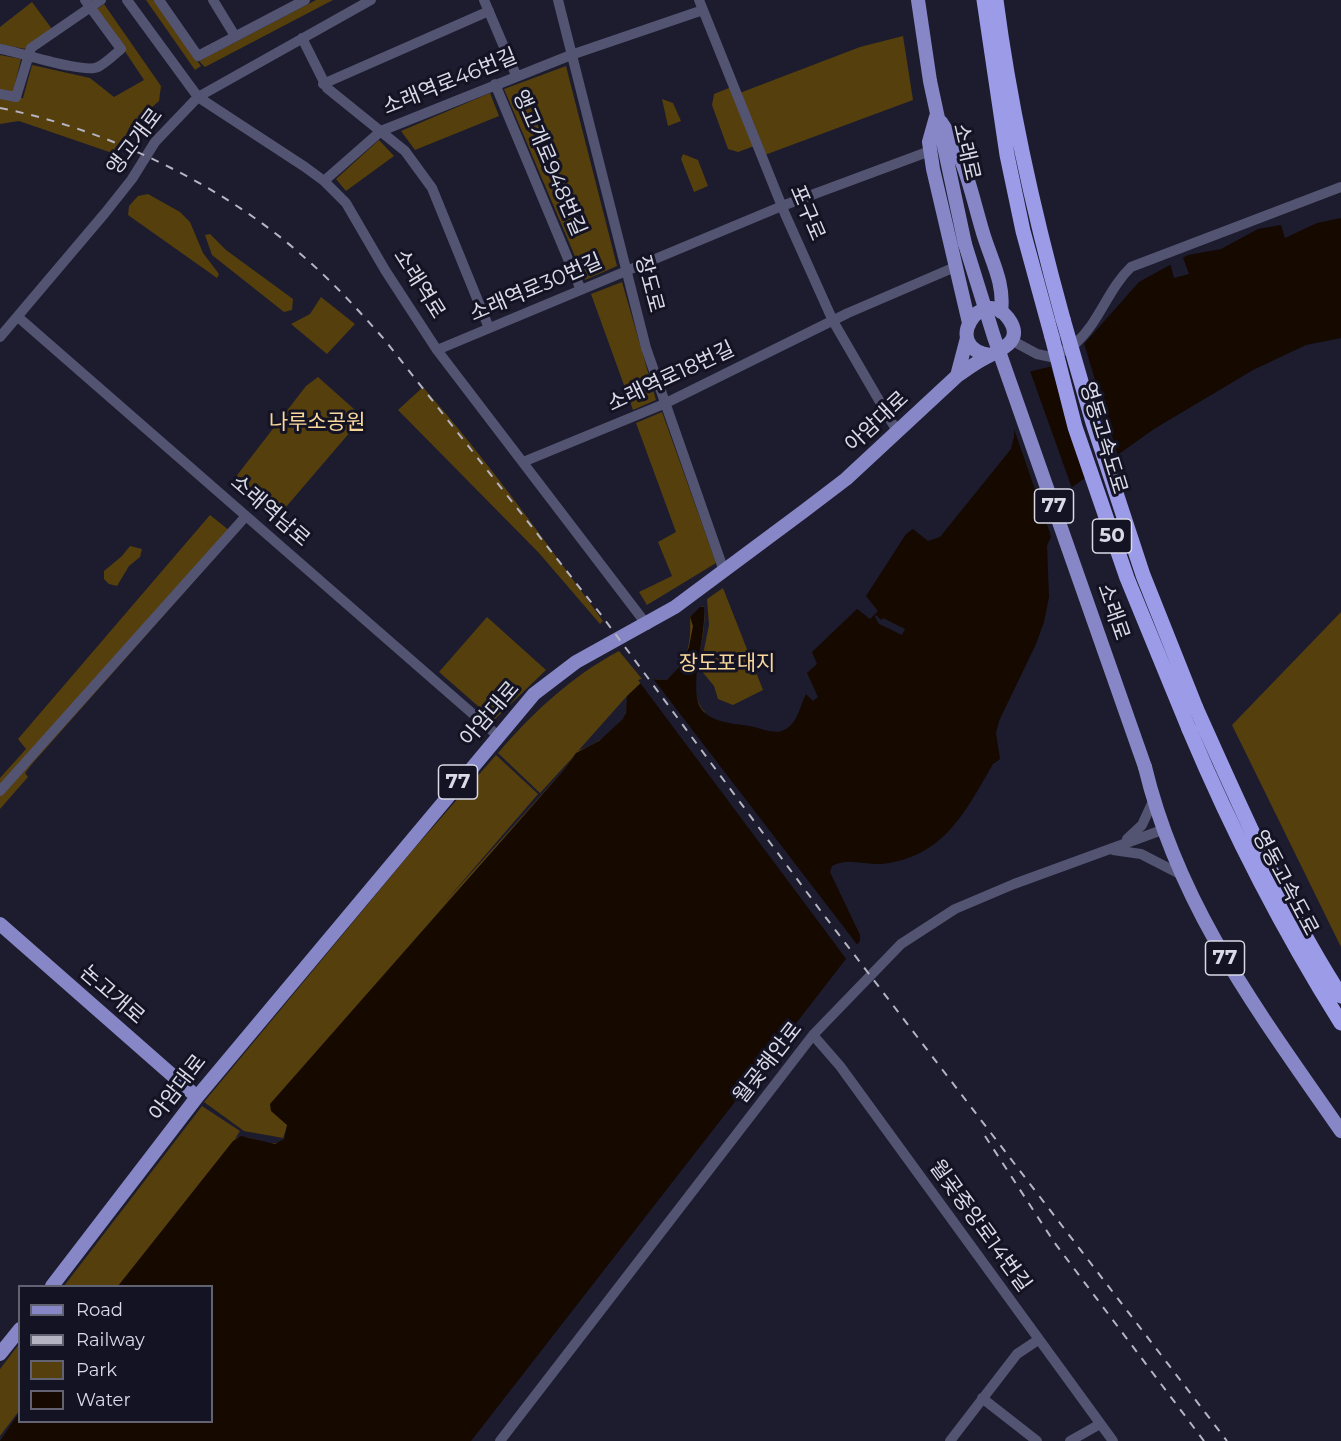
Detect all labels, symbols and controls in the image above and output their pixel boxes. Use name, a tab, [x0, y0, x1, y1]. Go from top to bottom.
street label: 소래역로46번길	[379, 44, 521, 120]
street label: 앵고개로948번길	[507, 86, 591, 240]
street label: 앵고개로	[102, 104, 168, 180]
street label: 소래로	[947, 121, 985, 183]
street label: 포구로	[784, 181, 830, 245]
street label: 소래역로	[388, 245, 450, 323]
street label: 소래역로30번길	[466, 249, 606, 327]
street label: 장도로	[629, 253, 669, 315]
street label: 소래역로18번길	[604, 337, 738, 417]
street label: 영동고속도로	[1074, 379, 1132, 497]
street label: 아암대로	[840, 386, 914, 458]
park label: 나루소공원	[269, 410, 365, 436]
street label: 소래역남로	[225, 470, 315, 552]
road number: 77	[1034, 489, 1074, 523]
road number: 50	[1092, 519, 1132, 553]
street label: 소래로	[1092, 580, 1134, 644]
park label: 장도포대지	[679, 651, 775, 677]
street label: 아암대로	[455, 677, 525, 751]
road number: 77	[438, 765, 478, 799]
street label: 영동고속도로	[1247, 826, 1323, 940]
road number: 77	[1206, 941, 1244, 975]
street label: 논고개로	[75, 960, 149, 1030]
street label: 월곶해안로	[728, 1017, 808, 1109]
street label: 아암대로	[144, 1050, 212, 1126]
street label: 월곶중앙로14번길	[924, 1155, 1036, 1297]
legend	[18, 1285, 213, 1423]
text: Road	[76, 1299, 123, 1321]
text: Railway	[76, 1329, 145, 1351]
text: Park	[76, 1359, 117, 1381]
text: Water	[76, 1389, 131, 1411]

